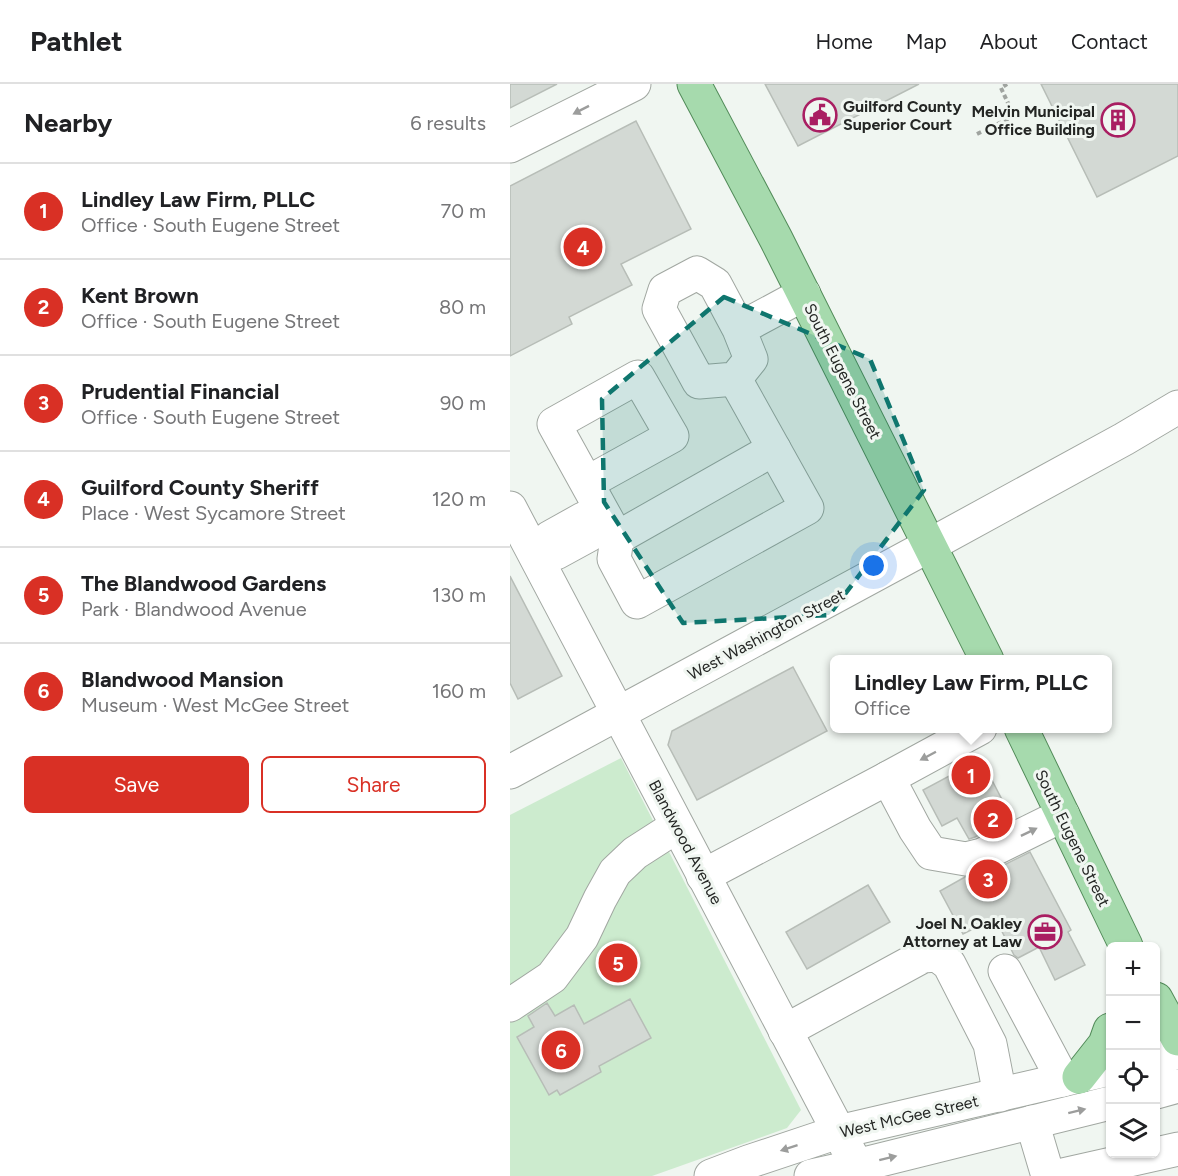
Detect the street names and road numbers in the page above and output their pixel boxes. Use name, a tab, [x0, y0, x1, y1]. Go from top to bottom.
street label: South Eugene Street	[800, 300, 885, 442]
street label: West Washington Street	[684, 585, 848, 684]
street label: South Eugene Street	[1031, 767, 1114, 910]
street label: Blandwood Avenue	[645, 777, 726, 908]
street label: West McGee Street	[838, 1091, 980, 1142]

